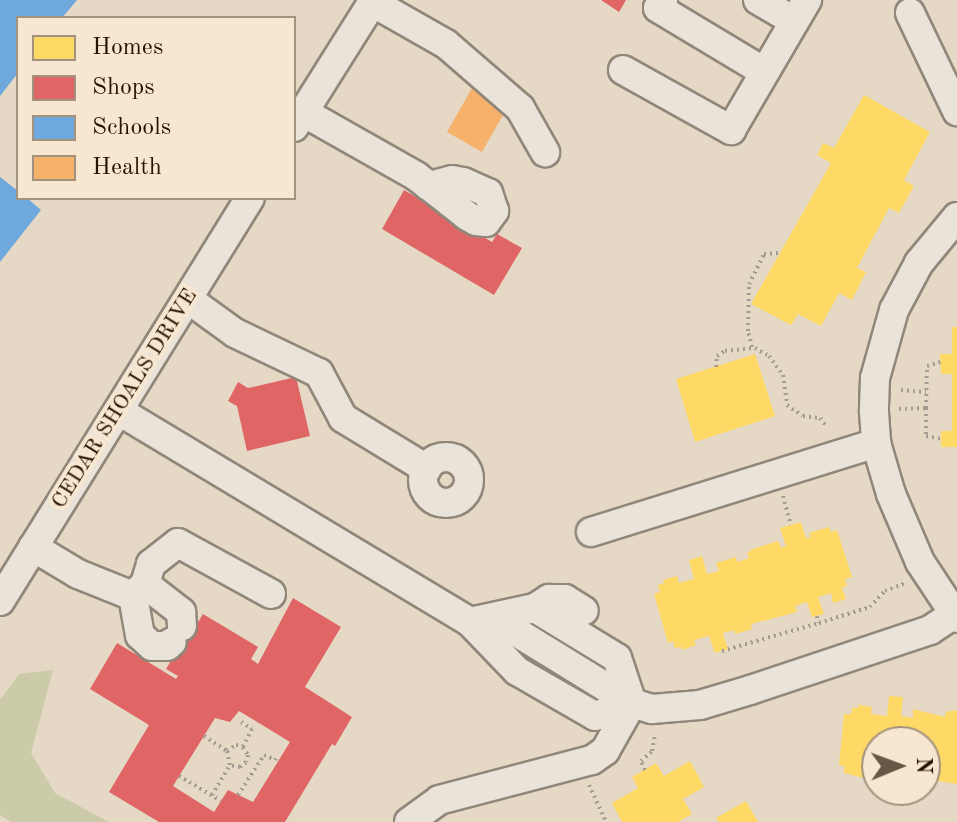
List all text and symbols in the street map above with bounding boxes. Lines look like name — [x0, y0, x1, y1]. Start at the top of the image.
legend — [16, 16, 296, 200]
text: Homes — [92, 36, 163, 60]
text: Shops — [92, 76, 155, 100]
text: Schools — [92, 116, 171, 140]
text: Health — [92, 156, 162, 180]
street label: CEDAR SHOALS DRIVE — [46, 284, 204, 514]
north arrow — [861, 726, 941, 806]
text: N — [912, 757, 934, 774]

